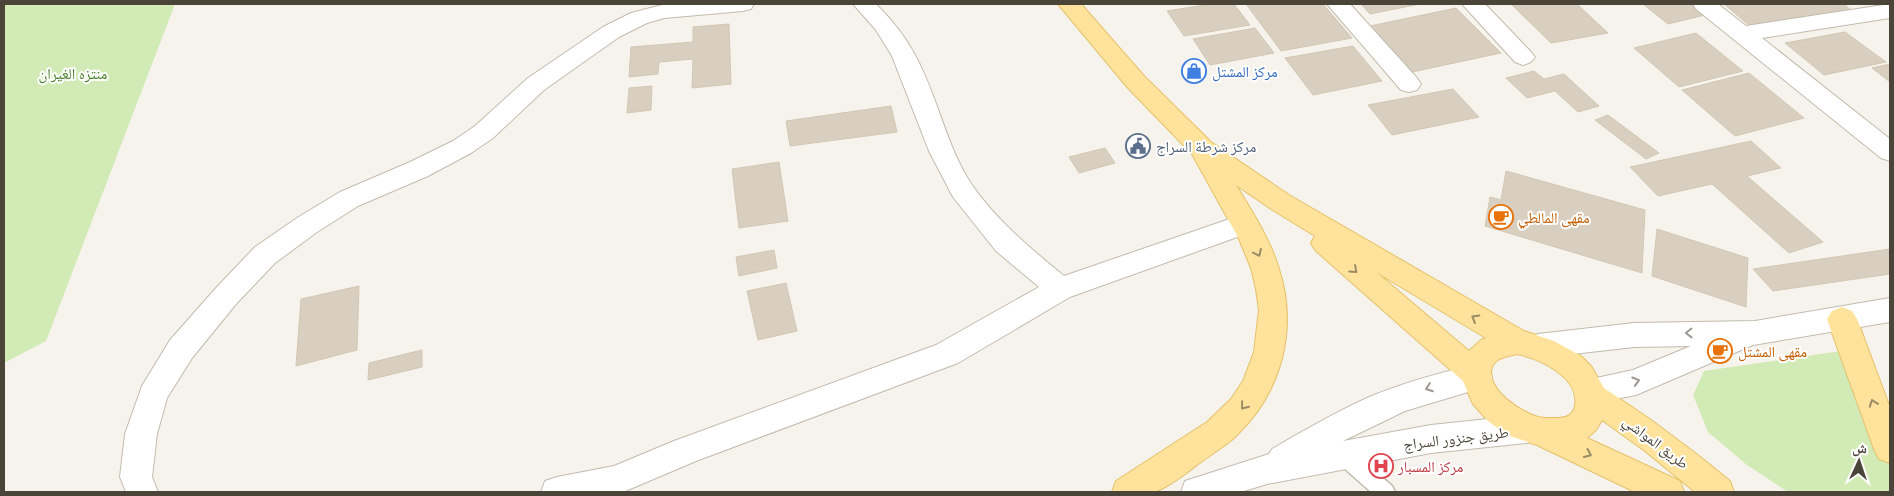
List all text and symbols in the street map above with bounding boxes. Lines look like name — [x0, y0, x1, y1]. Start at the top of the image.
shop icon: مركز المشتل — [1181, 58, 1207, 84]
place label: مركز المشتل — [1212, 60, 1278, 83]
park label: منتزه الغيران — [39, 62, 108, 85]
public building icon: مركز شرطة السراج — [1125, 133, 1151, 159]
place label: مركز شرطة السراج — [1156, 135, 1256, 158]
cafe icon: مقهى المالطي — [1488, 204, 1514, 230]
place label: مقهى المالطي — [1518, 206, 1590, 229]
one-way arrow — [1252, 248, 1262, 257]
one-way arrow — [1349, 264, 1358, 273]
one-way arrow — [1471, 314, 1480, 324]
one-way arrow — [1685, 328, 1693, 339]
cafe icon: مقهى المشتل — [1707, 338, 1733, 364]
place label: مقهى المشتل — [1738, 340, 1807, 363]
one-way arrow — [1632, 377, 1640, 387]
one-way arrow — [1426, 383, 1434, 393]
one-way arrow — [1869, 399, 1879, 408]
one-way arrow — [1241, 400, 1249, 409]
street label: طريق المواشي — [1618, 409, 1694, 475]
street label: طريق جنزور السراج — [1402, 420, 1510, 456]
north arrow — [1834, 436, 1884, 486]
text: ش — [1852, 437, 1868, 458]
one-way arrow — [1583, 448, 1592, 458]
hospital icon: مركز المسبار — [1368, 453, 1394, 479]
place label: مركز المسبار — [1397, 455, 1464, 478]

